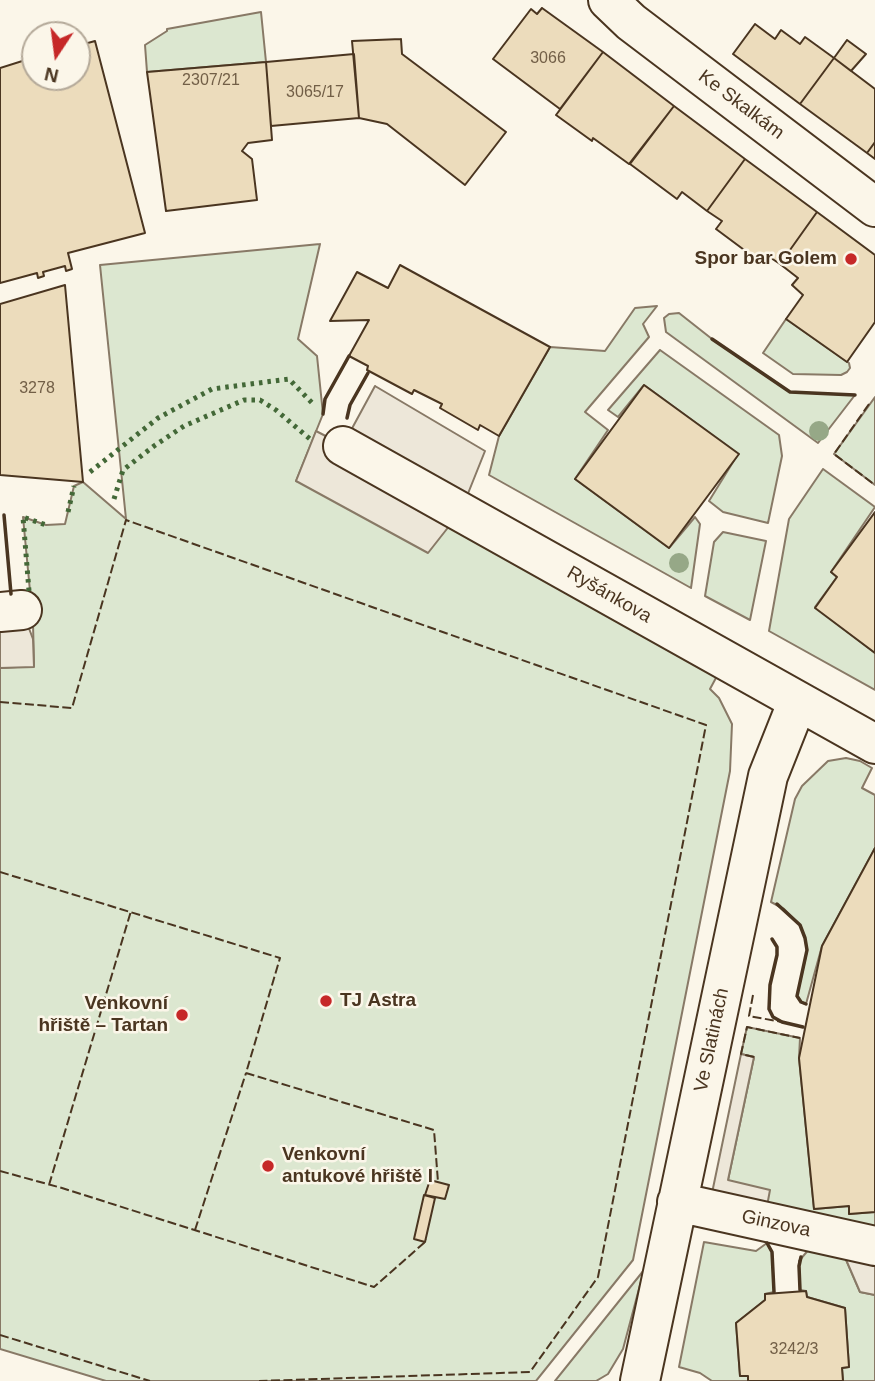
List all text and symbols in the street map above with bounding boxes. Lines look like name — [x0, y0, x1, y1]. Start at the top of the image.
north arrow — [21, 21, 91, 91]
house number: 3066 — [530, 49, 566, 69]
text: N — [43, 63, 61, 87]
street label: Ke Skalkám — [694, 65, 788, 145]
house number: 2307/21 — [182, 71, 240, 91]
house number: 3065/17 — [286, 83, 344, 103]
place label: Spor bar Golem — [694, 248, 837, 270]
marker: Spor bar Golem — [843, 251, 859, 267]
house number: 3278 — [19, 379, 55, 399]
street label: Ryšánkova — [563, 562, 655, 628]
street label: Ve Slatinách — [690, 986, 734, 1094]
place label: TJ Astra — [340, 990, 416, 1012]
place label: Venkovní hřiště – Tartan — [38, 993, 168, 1037]
marker: TJ Astra — [318, 993, 334, 1009]
marker: Venkovní hřiště – Tartan — [174, 1007, 190, 1023]
place label: Venkovní antukové hřiště I — [282, 1144, 433, 1188]
marker: Venkovní antukové hřiště I — [260, 1158, 276, 1174]
street label: Ginzova — [740, 1206, 812, 1242]
house number: 3242/3 — [770, 1340, 818, 1360]

